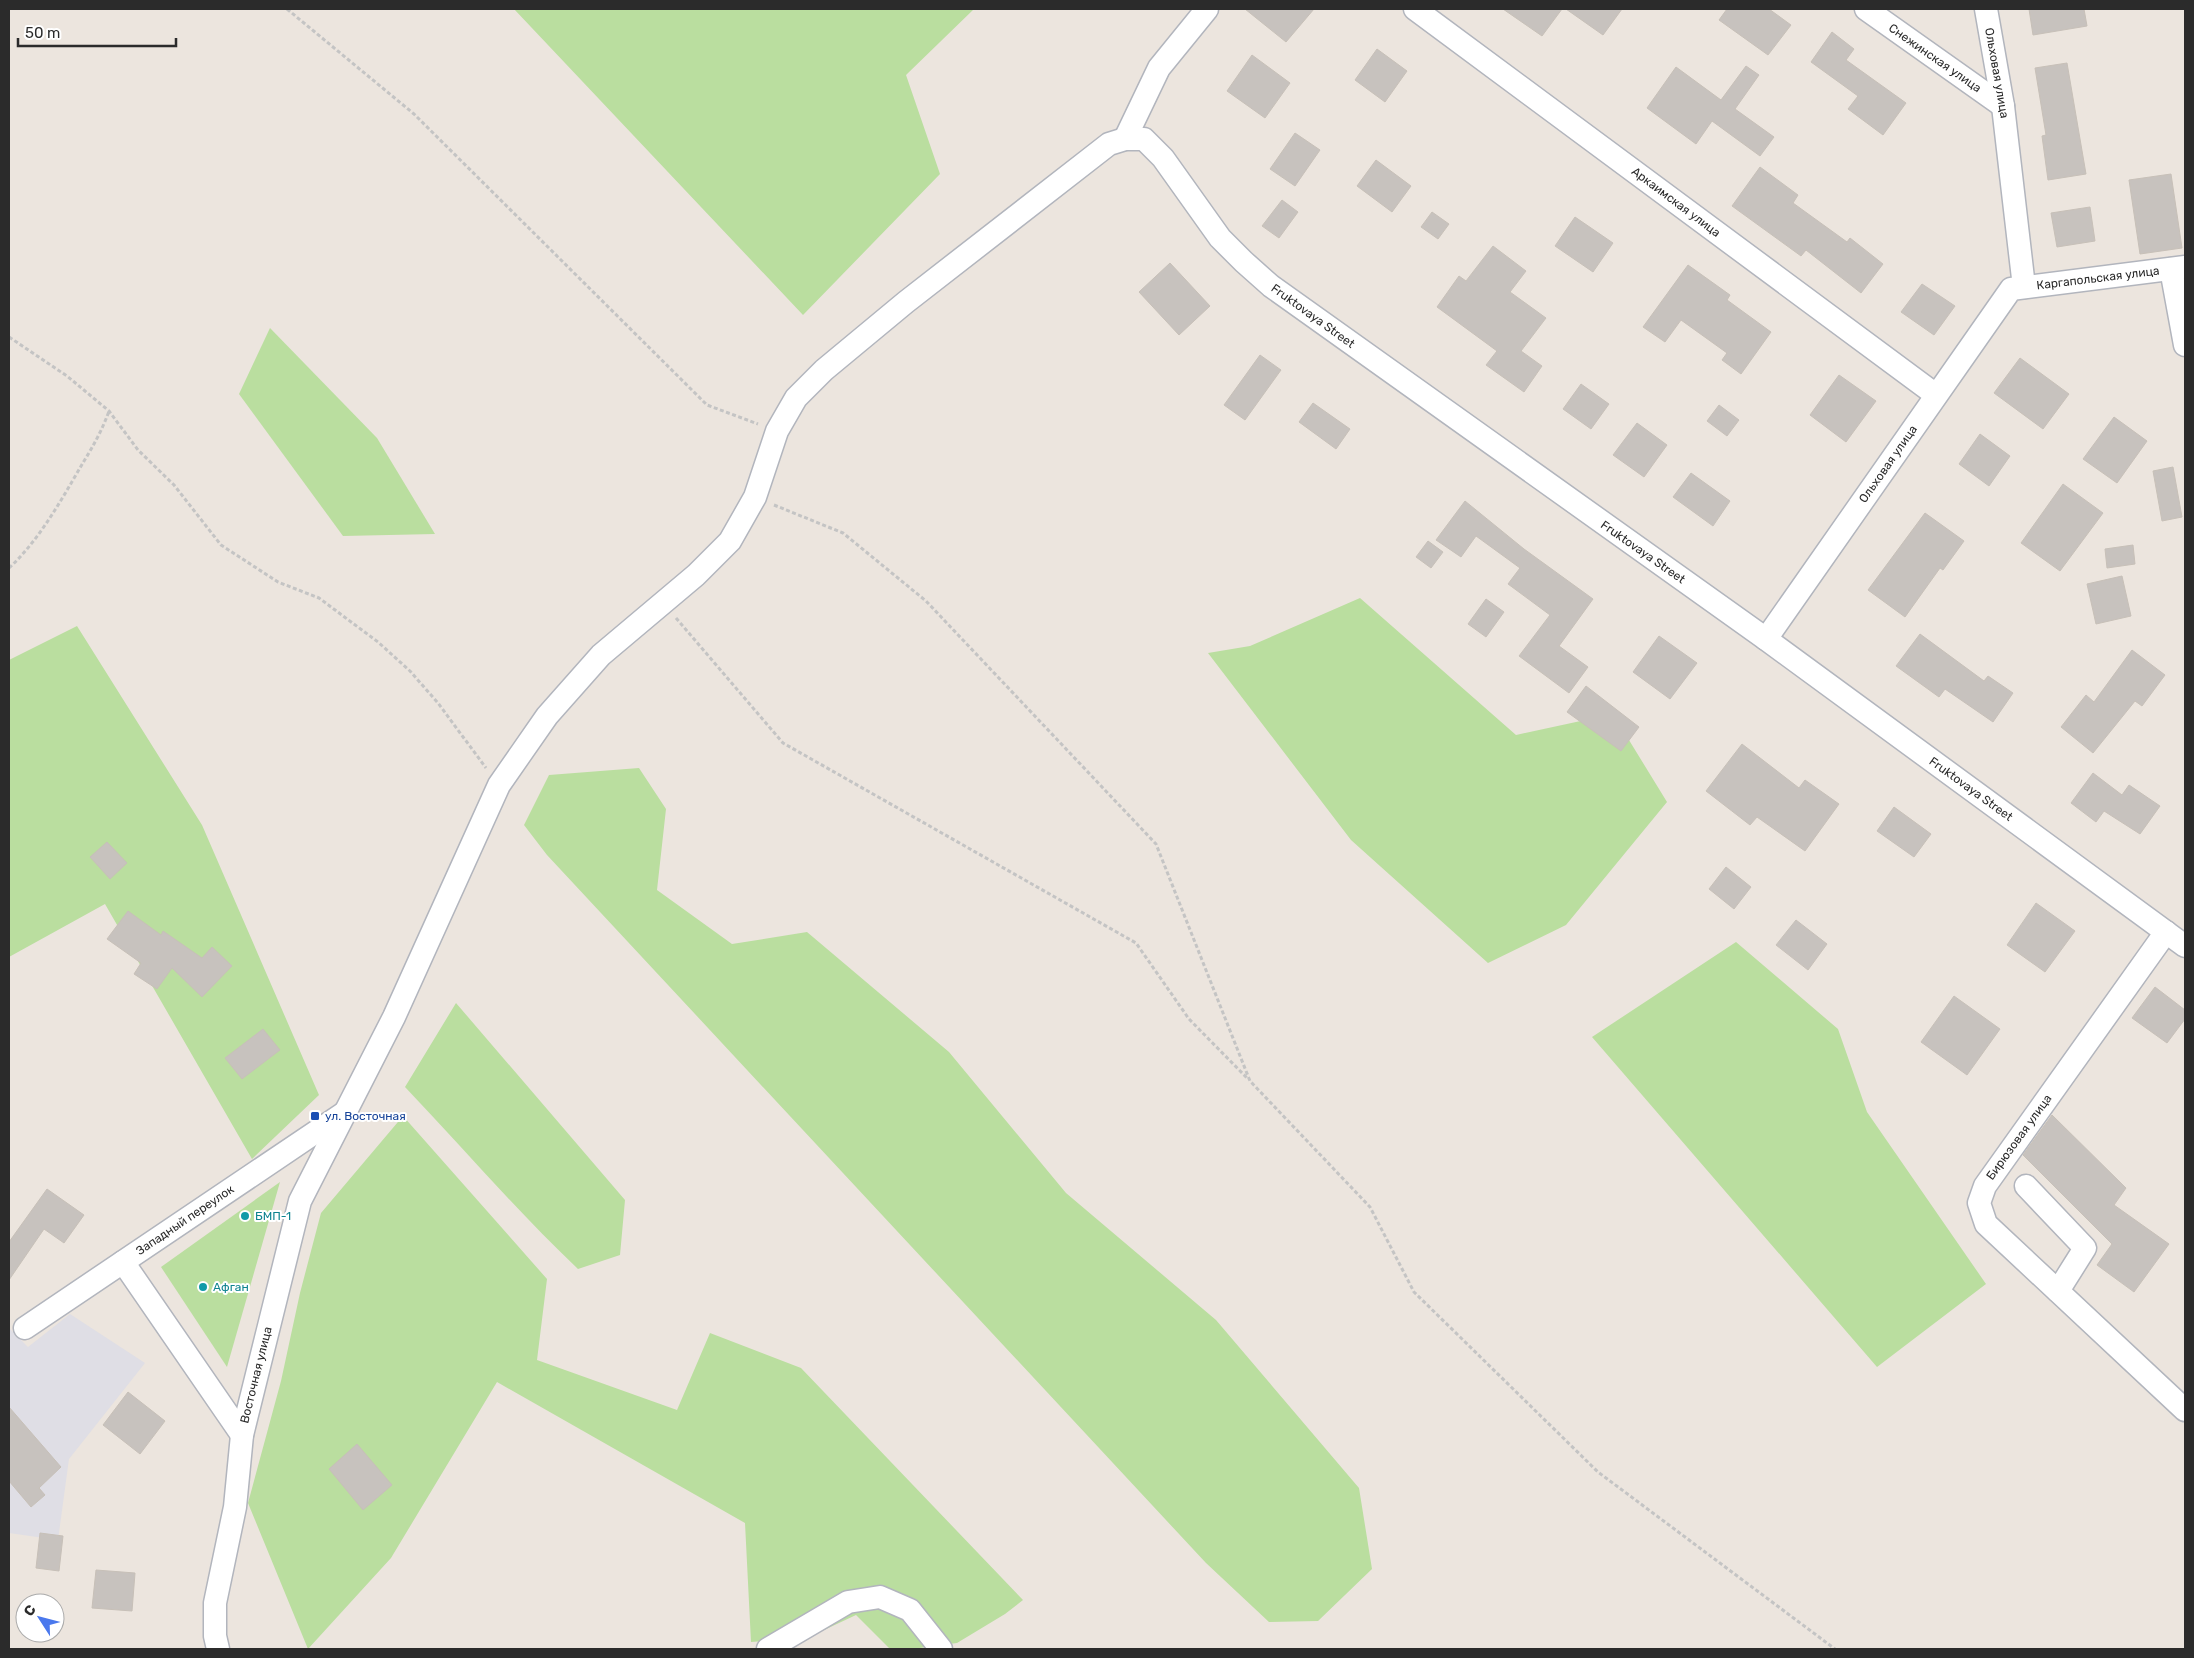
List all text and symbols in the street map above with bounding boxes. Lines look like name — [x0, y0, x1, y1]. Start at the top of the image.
scale bar — [18, 15, 175, 47]
street label: Снежинская улица — [1886, 21, 1984, 95]
text: 50 m — [25, 24, 60, 42]
street label: Ольховая улица — [1982, 27, 2012, 119]
street label: Аркаимская улица — [1629, 164, 1723, 240]
street label: Каргапольская улица — [2036, 264, 2160, 292]
street label: Fruktovaya Street — [1269, 281, 1358, 351]
street label: Ольховая улица — [1856, 422, 1920, 506]
street label: Fruktovaya Street — [1598, 518, 1688, 587]
street label: Fruktovaya Street — [1927, 754, 2016, 824]
street label: Бирюзовая улица — [1983, 1092, 2055, 1182]
place label: ул. Восточная — [325, 1109, 406, 1123]
marker: ул. Восточная — [309, 1110, 321, 1122]
street label: Западный переулок — [133, 1182, 237, 1258]
place label: БМП-1 — [255, 1209, 291, 1223]
marker: БМП-1 — [239, 1210, 251, 1222]
place label: Афган — [213, 1280, 249, 1294]
marker: Афган — [197, 1281, 209, 1293]
street label: Восточная улица — [237, 1325, 275, 1425]
north arrow — [15, 1593, 65, 1643]
text: С — [20, 1602, 40, 1620]

